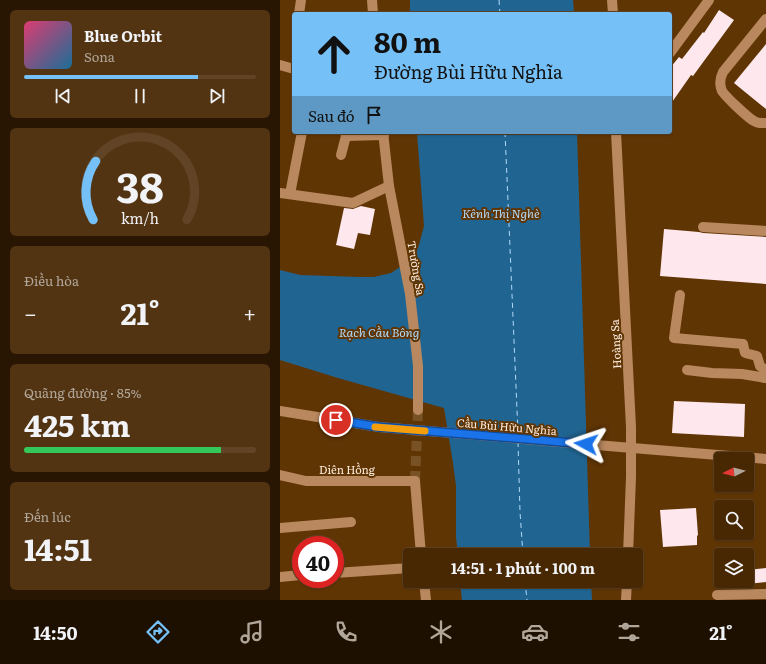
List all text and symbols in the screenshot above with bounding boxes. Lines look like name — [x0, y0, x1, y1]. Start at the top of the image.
text: 80 m — [374, 20, 441, 62]
text: Blue Orbit — [84, 24, 162, 47]
icon: ahead — [308, 28, 360, 80]
text: Sona — [84, 47, 115, 66]
text: Đường Bùi Hữu Nghĩa — [374, 58, 563, 85]
icon: previous — [52, 85, 74, 107]
icon: pause — [129, 85, 151, 107]
icon: next — [206, 85, 228, 107]
text: Sau đó — [308, 104, 355, 127]
icon: arrive — [363, 104, 385, 126]
text: 38 — [116, 154, 164, 216]
water label: Kênh Thị Nghè — [462, 204, 540, 222]
text: km/h — [121, 207, 160, 228]
street label: Trường Sa — [404, 240, 430, 297]
text: Điều hòa — [24, 271, 79, 290]
text: 21° — [120, 290, 160, 334]
text: − — [24, 296, 37, 329]
text: + — [243, 296, 256, 329]
street label: Hoàng Sa — [606, 319, 624, 369]
water label: Rạch Cầu Bông — [339, 323, 419, 341]
text: Quãng đường · 85% — [24, 383, 142, 402]
text: 425 km — [24, 402, 130, 446]
pin — [319, 403, 353, 437]
icon: arrive — [325, 409, 347, 431]
street label: Cầu Bùi Hữu Nghĩa — [457, 414, 557, 438]
position arrow — [565, 423, 607, 465]
north arrow — [714, 452, 754, 492]
map controls — [714, 452, 754, 588]
street label: Diên Hồng — [319, 461, 376, 477]
button: search — [714, 500, 754, 540]
text: Đến lúc — [24, 507, 71, 526]
text: 14:51 — [24, 526, 92, 570]
speed limit sign: 40 — [292, 536, 344, 588]
button: layers — [714, 548, 754, 588]
text: 14:51 · 1 phút · 100 m — [451, 556, 595, 579]
icon: directions — [144, 618, 172, 646]
icon: music — [238, 618, 266, 646]
icon: phone — [332, 618, 360, 646]
icon: climate — [427, 618, 455, 646]
icon: car — [521, 618, 549, 646]
icon: filters — [615, 618, 643, 646]
text: 14:50 — [33, 619, 78, 646]
text: 21° — [709, 619, 733, 646]

